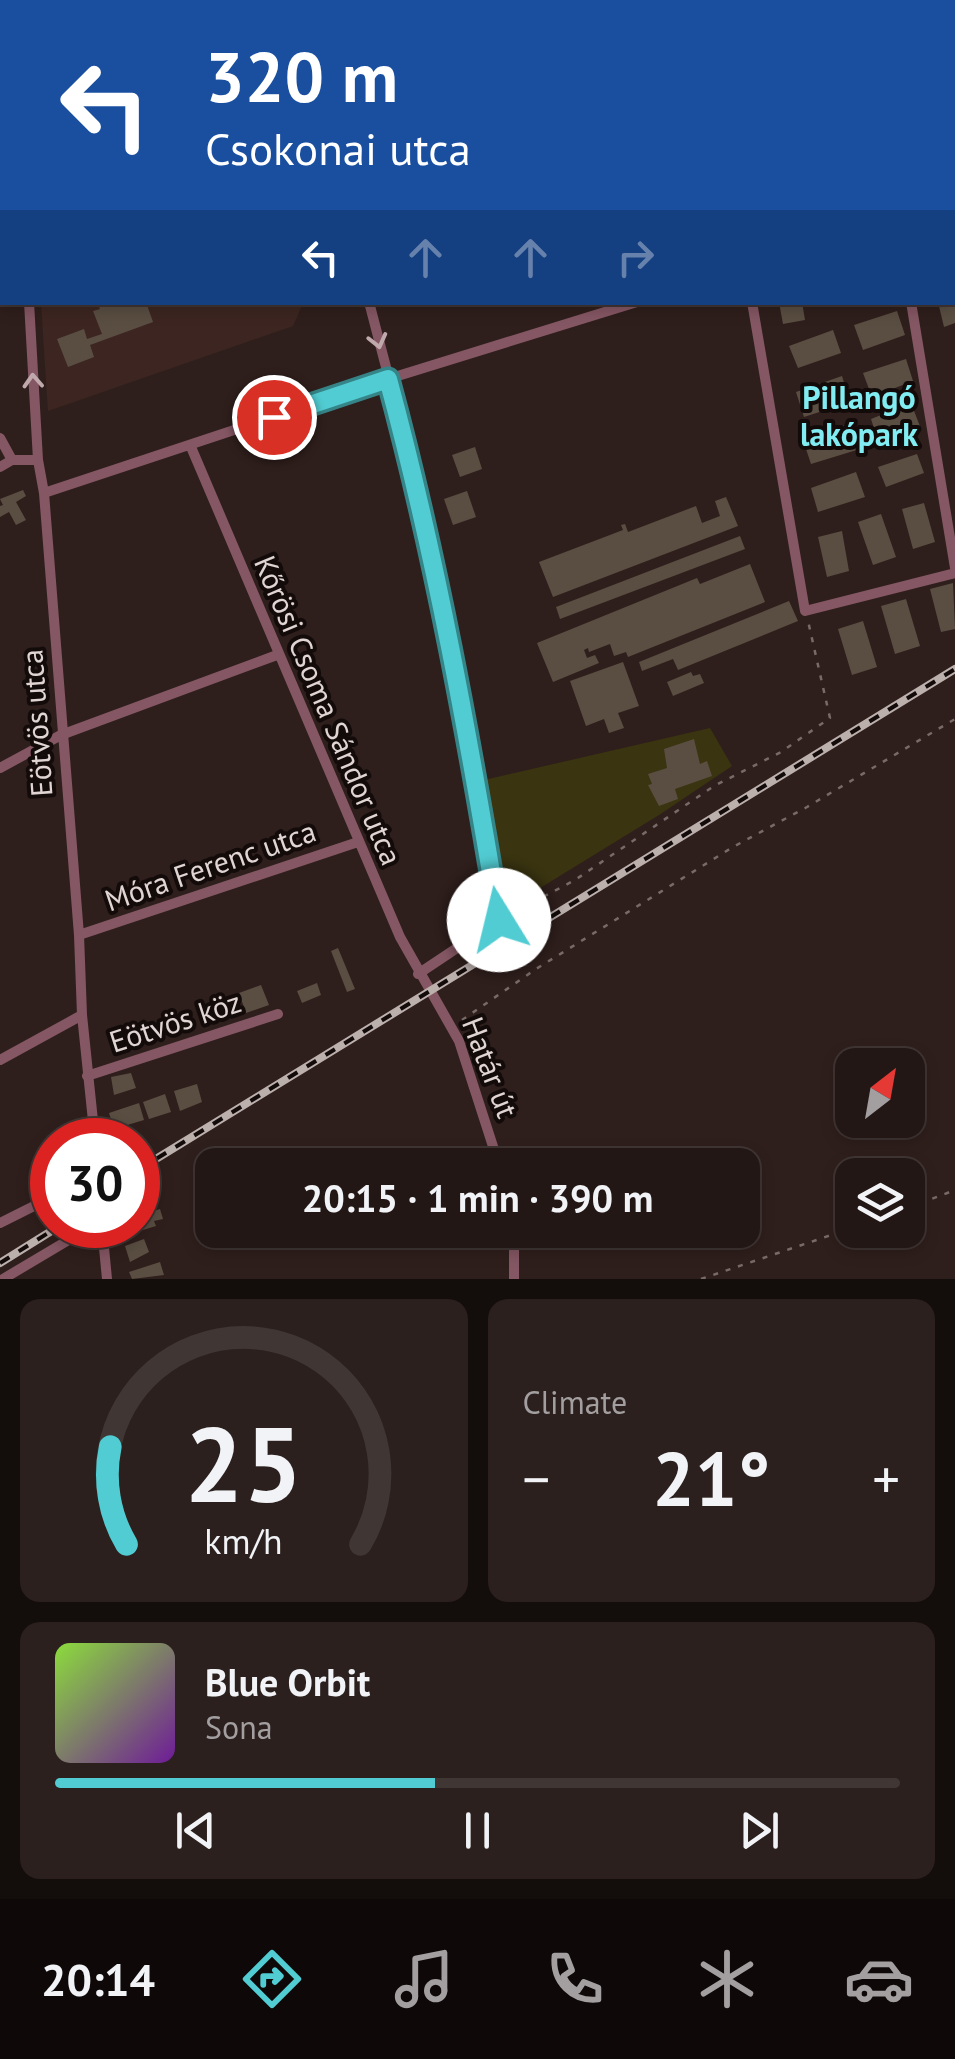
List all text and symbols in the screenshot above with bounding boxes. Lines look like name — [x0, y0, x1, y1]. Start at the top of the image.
text: 320 m — [205, 31, 398, 121]
icon: left — [40, 40, 170, 170]
text: Csokonai utca — [205, 119, 471, 177]
icon: left — [293, 230, 348, 285]
icon: ahead — [398, 230, 453, 285]
icon: ahead — [503, 230, 558, 285]
icon: right — [608, 230, 663, 285]
one-way arrow — [366, 332, 387, 349]
one-way arrow — [23, 373, 44, 389]
pin — [232, 375, 317, 460]
district label: Pillangó lakópark — [800, 376, 918, 455]
icon: arrive — [247, 390, 302, 445]
street label: Kőrösi Csoma Sándor utca — [246, 549, 412, 871]
street label: Eötvös utca — [11, 648, 61, 798]
street label: Móra Ferenc utca — [99, 811, 321, 919]
position arrow — [447, 868, 551, 972]
street label: Eötvös köz — [104, 981, 246, 1061]
street label: Határ út — [454, 1011, 528, 1123]
north arrow — [835, 1048, 925, 1138]
map controls — [835, 1048, 925, 1248]
speed limit sign: 30 — [30, 1118, 160, 1248]
button: layers — [835, 1158, 925, 1248]
text: 20:15 · 1 min · 390 m — [302, 1173, 653, 1222]
text: Climate — [523, 1381, 627, 1423]
text: 25 — [185, 1396, 303, 1531]
text: 21° — [652, 1430, 770, 1527]
text: − — [523, 1443, 550, 1514]
text: + — [872, 1443, 900, 1514]
text: km/h — [205, 1518, 283, 1564]
text: Blue Orbit — [205, 1657, 370, 1706]
text: Sona — [205, 1706, 273, 1748]
icon: previous — [168, 1803, 223, 1858]
icon: pause — [450, 1803, 505, 1858]
icon: next — [732, 1803, 787, 1858]
icon: directions — [237, 1944, 307, 2014]
icon: music — [389, 1944, 459, 2014]
icon: phone — [540, 1944, 610, 2014]
icon: climate — [692, 1944, 762, 2014]
icon: car — [844, 1944, 914, 2014]
text: 20:14 — [41, 1950, 155, 2008]

